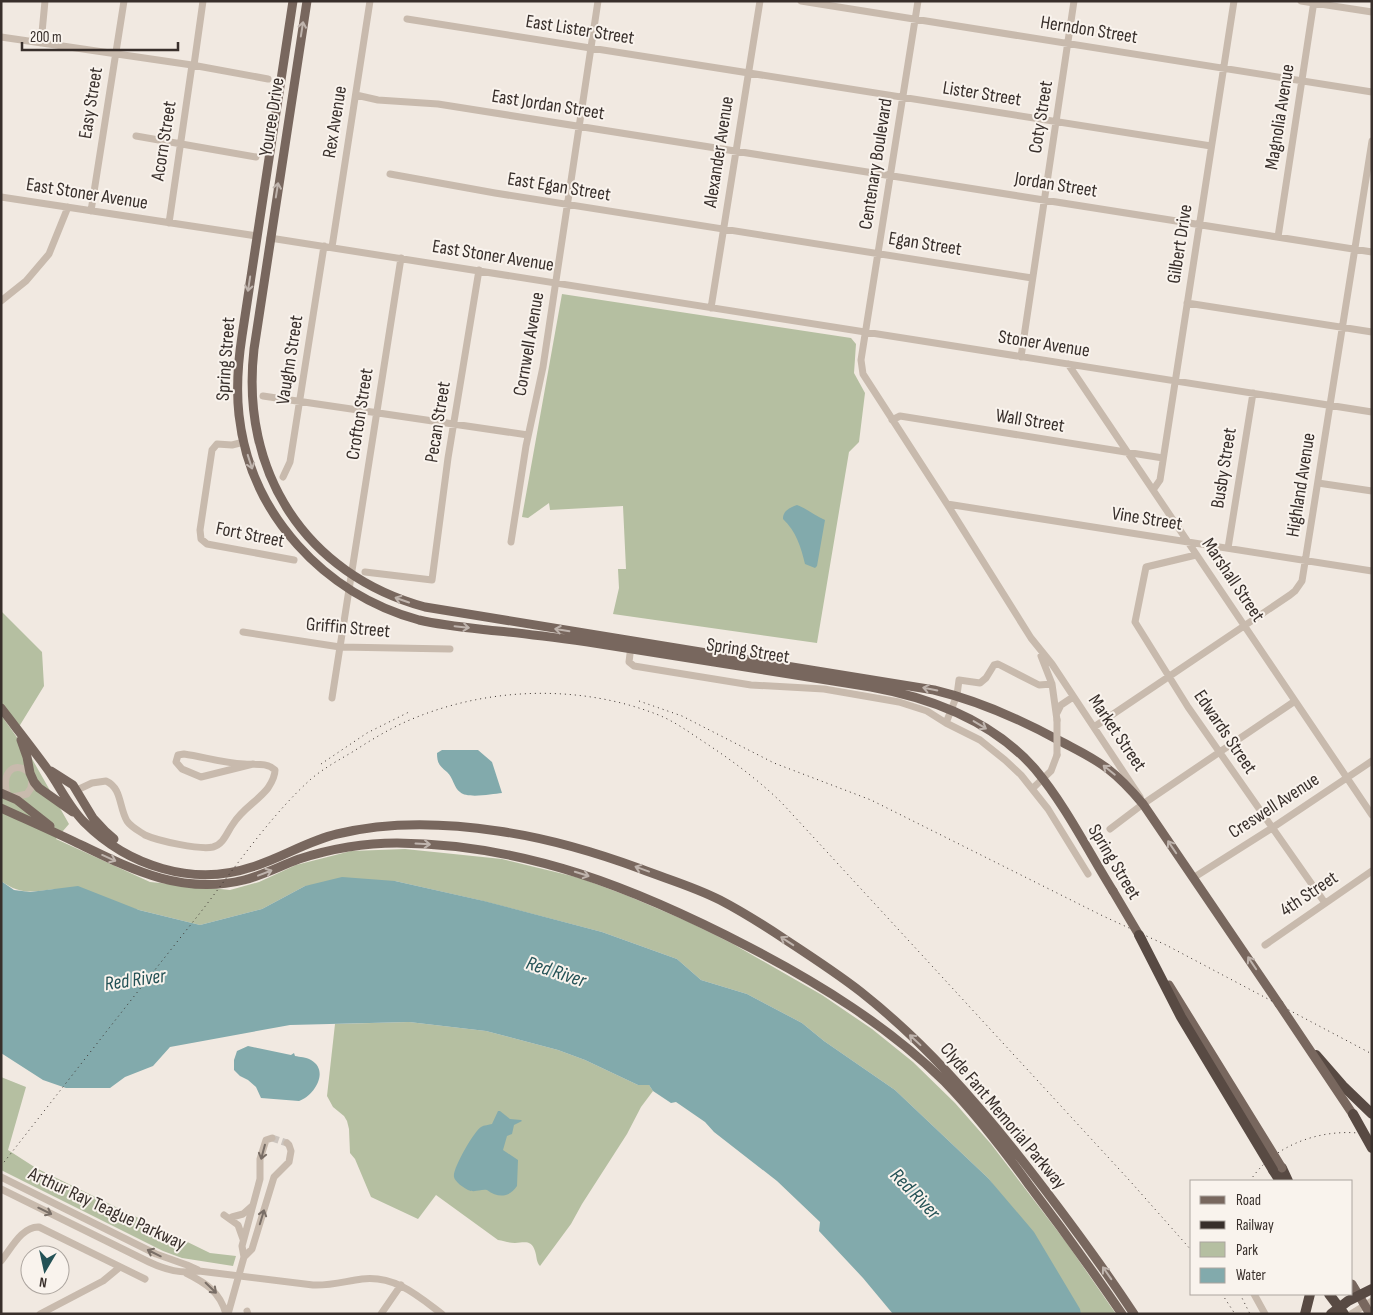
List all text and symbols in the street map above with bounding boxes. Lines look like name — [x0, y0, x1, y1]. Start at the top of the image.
street label: East Lister Street — [524, 10, 636, 50]
street label: Herndon Street — [1039, 11, 1139, 49]
scale bar — [22, 20, 179, 52]
one-way arrow — [298, 22, 308, 38]
text: 200 m — [30, 28, 62, 47]
street label: Magnolia Avenue — [1260, 63, 1300, 171]
street label: Easy Street — [74, 65, 108, 140]
street label: Youree Drive — [254, 76, 290, 158]
street label: Lister Street — [941, 76, 1023, 112]
street label: Coty Street — [1024, 79, 1058, 155]
street label: Rex Avenue — [318, 84, 352, 160]
street label: East Jordan Street — [490, 85, 606, 125]
street label: Alexander Avenue — [699, 95, 739, 210]
street label: Centenary Boulevard — [854, 97, 898, 231]
street label: Acorn Street — [146, 99, 182, 184]
street label: East Egan Street — [506, 167, 612, 207]
street label: Jordan Street — [1012, 167, 1099, 203]
street label: East Stoner Avenue — [25, 173, 149, 215]
one-way arrow — [273, 182, 283, 198]
street label: Gilbert Drive — [1162, 203, 1198, 285]
street label: Egan Street — [887, 227, 963, 261]
street label: East Stoner Avenue — [431, 235, 555, 277]
one-way arrow — [244, 276, 254, 292]
street label: Cornwell Avenue — [509, 290, 549, 398]
street label: Vaughn Street — [272, 313, 308, 406]
street label: Spring Street — [212, 316, 240, 402]
street label: Stoner Avenue — [997, 325, 1091, 363]
street label: Crofton Street — [341, 366, 379, 461]
street label: Pecan Street — [420, 380, 456, 464]
street label: Wall Street — [994, 404, 1066, 438]
street label: Busby Street — [1206, 426, 1242, 510]
street label: Highland Avenue — [1281, 431, 1321, 539]
one-way arrow — [245, 454, 255, 470]
street label: Vine Street — [1110, 502, 1184, 536]
street label: Fort Street — [214, 517, 286, 553]
street label: Marshall Street — [1197, 534, 1270, 626]
one-way arrow — [395, 595, 411, 604]
street label: Griffin Street — [305, 613, 391, 643]
one-way arrow — [454, 622, 470, 632]
one-way arrow — [554, 625, 570, 635]
street label: Spring Street — [705, 633, 791, 669]
one-way arrow — [922, 684, 938, 694]
street label: Edwards Street — [1189, 686, 1262, 779]
street label: Market Street — [1083, 690, 1151, 776]
one-way arrow — [973, 721, 987, 731]
one-way arrow — [1102, 764, 1115, 775]
street label: Creswell Avenue — [1224, 768, 1324, 844]
street label: Spring Street — [1083, 820, 1146, 904]
one-way arrow — [415, 840, 431, 849]
one-way arrow — [1167, 840, 1177, 854]
one-way arrow — [101, 854, 116, 864]
one-way arrow — [634, 864, 650, 873]
street label: 4th Street — [1276, 866, 1343, 922]
one-way arrow — [257, 868, 272, 877]
one-way arrow — [574, 870, 590, 879]
one-way arrow — [780, 935, 794, 946]
water label: Red River — [523, 951, 590, 993]
one-way arrow — [1247, 957, 1257, 971]
water label: Red River — [103, 964, 168, 996]
one-way arrow — [909, 1034, 922, 1046]
street label: Clyde Fant Memorial Parkway — [935, 1038, 1071, 1195]
one-way arrow — [257, 1144, 267, 1160]
street label: Arthur Ray Teague Parkway — [24, 1162, 190, 1256]
water label: Red River — [885, 1164, 946, 1225]
legend — [1190, 1180, 1353, 1295]
text: Road — [1236, 1191, 1261, 1210]
one-way arrow — [37, 1207, 52, 1216]
one-way arrow — [257, 1209, 267, 1225]
text: Railway — [1236, 1216, 1274, 1235]
text: Park — [1236, 1241, 1258, 1260]
north arrow — [20, 1245, 70, 1295]
one-way arrow — [146, 1248, 161, 1258]
text: Water — [1236, 1266, 1267, 1285]
one-way arrow — [1102, 1267, 1112, 1281]
text: N — [38, 1273, 48, 1291]
one-way arrow — [205, 1282, 218, 1294]

